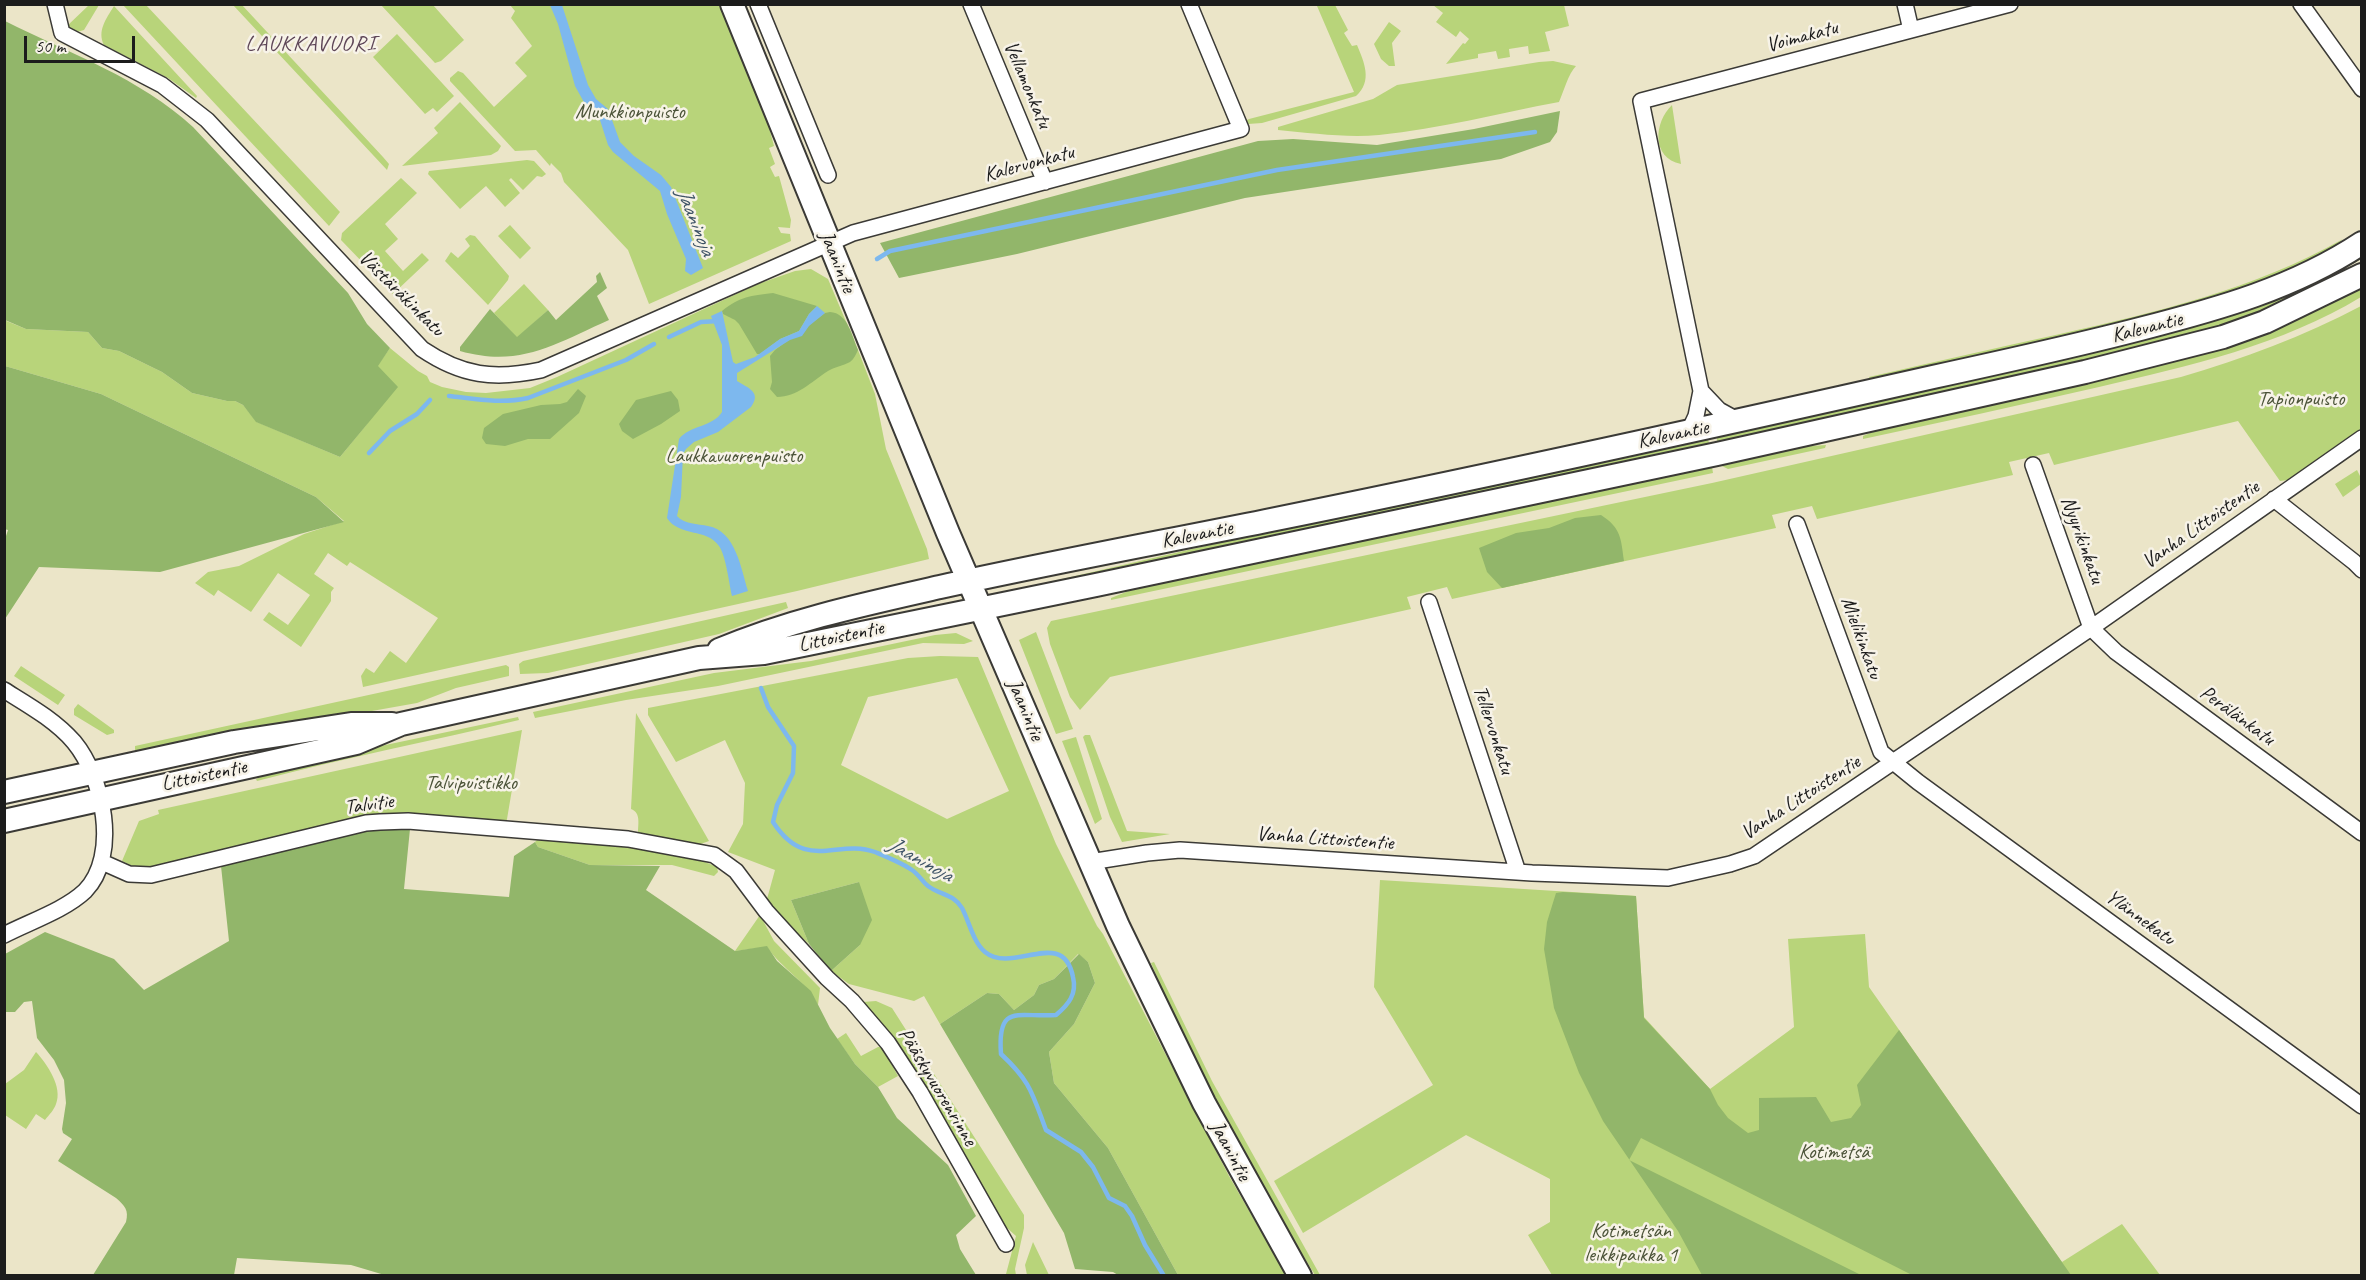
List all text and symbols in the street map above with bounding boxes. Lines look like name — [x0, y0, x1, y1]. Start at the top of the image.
street label: Voimakatu — [1764, 15, 1840, 59]
scale bar — [27, 24, 138, 62]
district label: LAUKKAVUORI — [246, 31, 376, 57]
text: 50 m — [35, 35, 66, 57]
street label: Vellamonkatu — [997, 38, 1057, 132]
park label: Munkkionpuisto — [575, 99, 685, 125]
street label: Kalervonkatu — [981, 140, 1077, 188]
water label: Jaaninoja — [670, 185, 720, 259]
street label: Jaanintie — [813, 227, 861, 297]
street label: Västäräkinkatu — [353, 246, 449, 342]
street label: Kalevantie — [2109, 307, 2185, 349]
park label: Tapionpuisto — [2258, 386, 2344, 412]
street label: Kalevantie — [1635, 415, 1711, 455]
park label: Laukkavuorenpuisto — [666, 443, 802, 469]
street label: Vanha Littoistentie — [2138, 475, 2264, 575]
street label: Nyyrikinkatu — [2055, 493, 2109, 587]
street label: Kalevantie — [1159, 516, 1235, 554]
street label: Mielikinkatu — [1835, 594, 1887, 682]
street label: Littoistentie — [796, 616, 886, 658]
street label: Jaanintie — [1001, 675, 1049, 745]
street label: Perälänkatu — [2195, 680, 2279, 752]
street label: Tellervonkatu — [1467, 683, 1519, 777]
street label: Vanha Littoistentie — [1737, 750, 1865, 846]
street label: Littoistentie — [159, 755, 249, 797]
park label: Talvipuistikko — [425, 770, 517, 796]
street label: Talvitie — [343, 789, 395, 821]
street label: Vanha Littoistentie — [1256, 822, 1394, 856]
water label: Jaaninoja — [883, 832, 957, 888]
street label: Ylännekatu — [2100, 884, 2180, 952]
street label: Pääskyvuorenrinne — [892, 1023, 982, 1151]
street label: Jaanintie — [1204, 1117, 1256, 1185]
park label: Kotimetsä — [1799, 1139, 1869, 1165]
park label: Kotimetsän leikkipaikka 1 — [1584, 1218, 1678, 1268]

